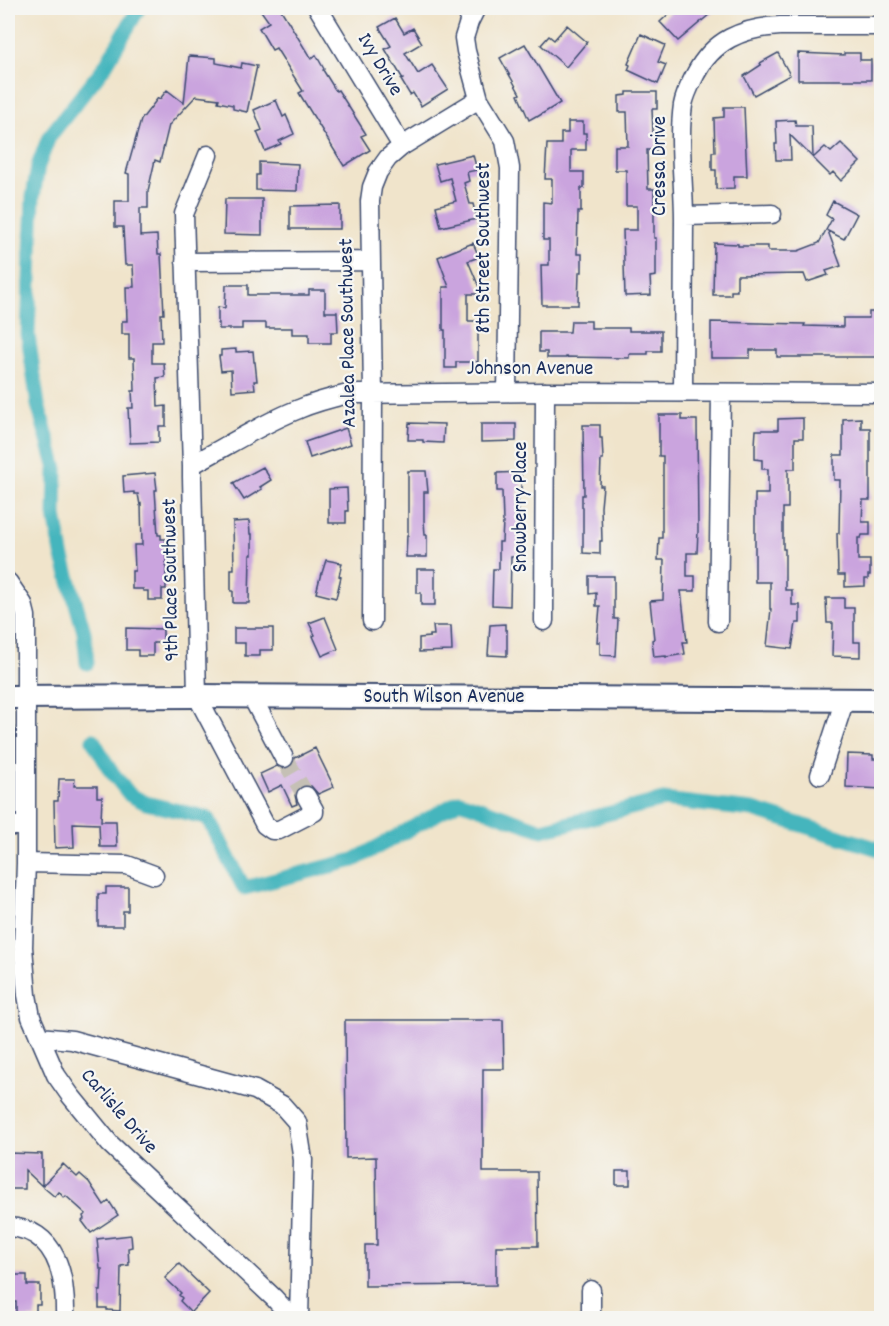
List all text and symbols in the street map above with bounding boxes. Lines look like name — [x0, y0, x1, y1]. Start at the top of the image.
street label: Ivy Drive — [348, 28, 410, 102]
street label: Cressa Drive — [646, 116, 676, 216]
street label: 8th Street Southwest — [470, 162, 500, 333]
street label: Azalea Place Southwest — [332, 238, 366, 428]
street label: Johnson Avenue — [467, 355, 593, 385]
street label: Snowberry Place — [507, 441, 537, 573]
street label: 9th Place Southwest — [156, 498, 188, 662]
street label: South Wilson Avenue — [364, 683, 524, 713]
street label: Carlisle Drive — [72, 1062, 164, 1162]

